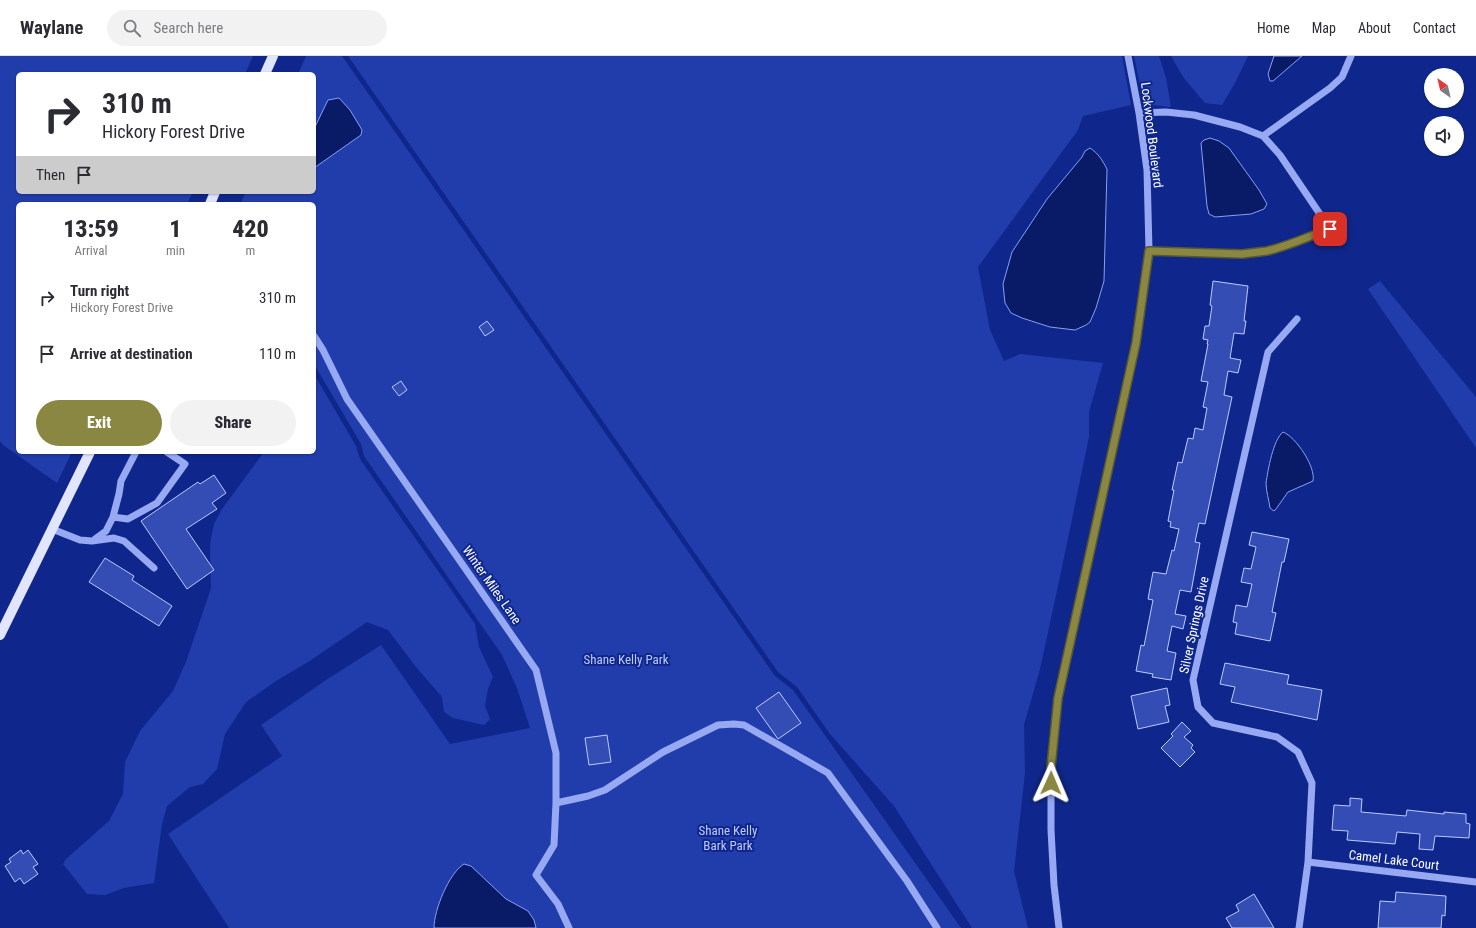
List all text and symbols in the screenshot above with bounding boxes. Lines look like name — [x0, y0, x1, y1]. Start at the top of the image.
search box — [107, 10, 387, 46]
text: Waylane — [20, 16, 83, 39]
icon: search — [121, 17, 143, 39]
text: Search here — [153, 19, 223, 37]
text: Home — [1257, 20, 1290, 36]
text: Map — [1312, 20, 1336, 36]
text: About — [1358, 20, 1391, 36]
text: Contact — [1413, 20, 1456, 36]
north arrow — [1424, 68, 1464, 108]
map controls — [1424, 68, 1464, 156]
street label: Lockwood Boulevard — [1138, 81, 1166, 189]
text: 310 m — [102, 87, 172, 120]
icon: right — [36, 88, 88, 140]
button: sound — [1424, 116, 1464, 156]
text: Hickory Forest Drive — [102, 121, 245, 142]
icon: arrive — [73, 164, 95, 186]
text: Then — [36, 166, 65, 184]
pin — [1313, 212, 1347, 246]
text: 13:59 — [63, 215, 119, 243]
text: 1 — [169, 215, 182, 243]
text: 420 — [232, 215, 269, 243]
icon: arrive — [1319, 218, 1341, 240]
text: Arrival — [74, 243, 108, 258]
text: min — [166, 243, 185, 258]
text: m — [246, 243, 255, 258]
text: Turn right — [70, 282, 129, 300]
icon: right — [36, 287, 58, 309]
text: 310 m — [259, 289, 296, 307]
text: Hickory Forest Drive — [70, 300, 173, 315]
icon: arrive — [36, 343, 58, 365]
text: Arrive at destination — [70, 345, 193, 363]
text: 110 m — [259, 345, 296, 363]
button: Exit — [36, 400, 162, 446]
button: Share — [170, 400, 296, 446]
street label: Winter Miles Lane — [460, 543, 524, 627]
street label: Silver Springs Drive — [1176, 575, 1212, 675]
park label: Shane Kelly Park — [583, 652, 669, 667]
position arrow — [1030, 762, 1072, 804]
park label: Shane Kelly Bark Park — [698, 823, 758, 853]
street label: Camel Lake Court — [1348, 847, 1440, 873]

